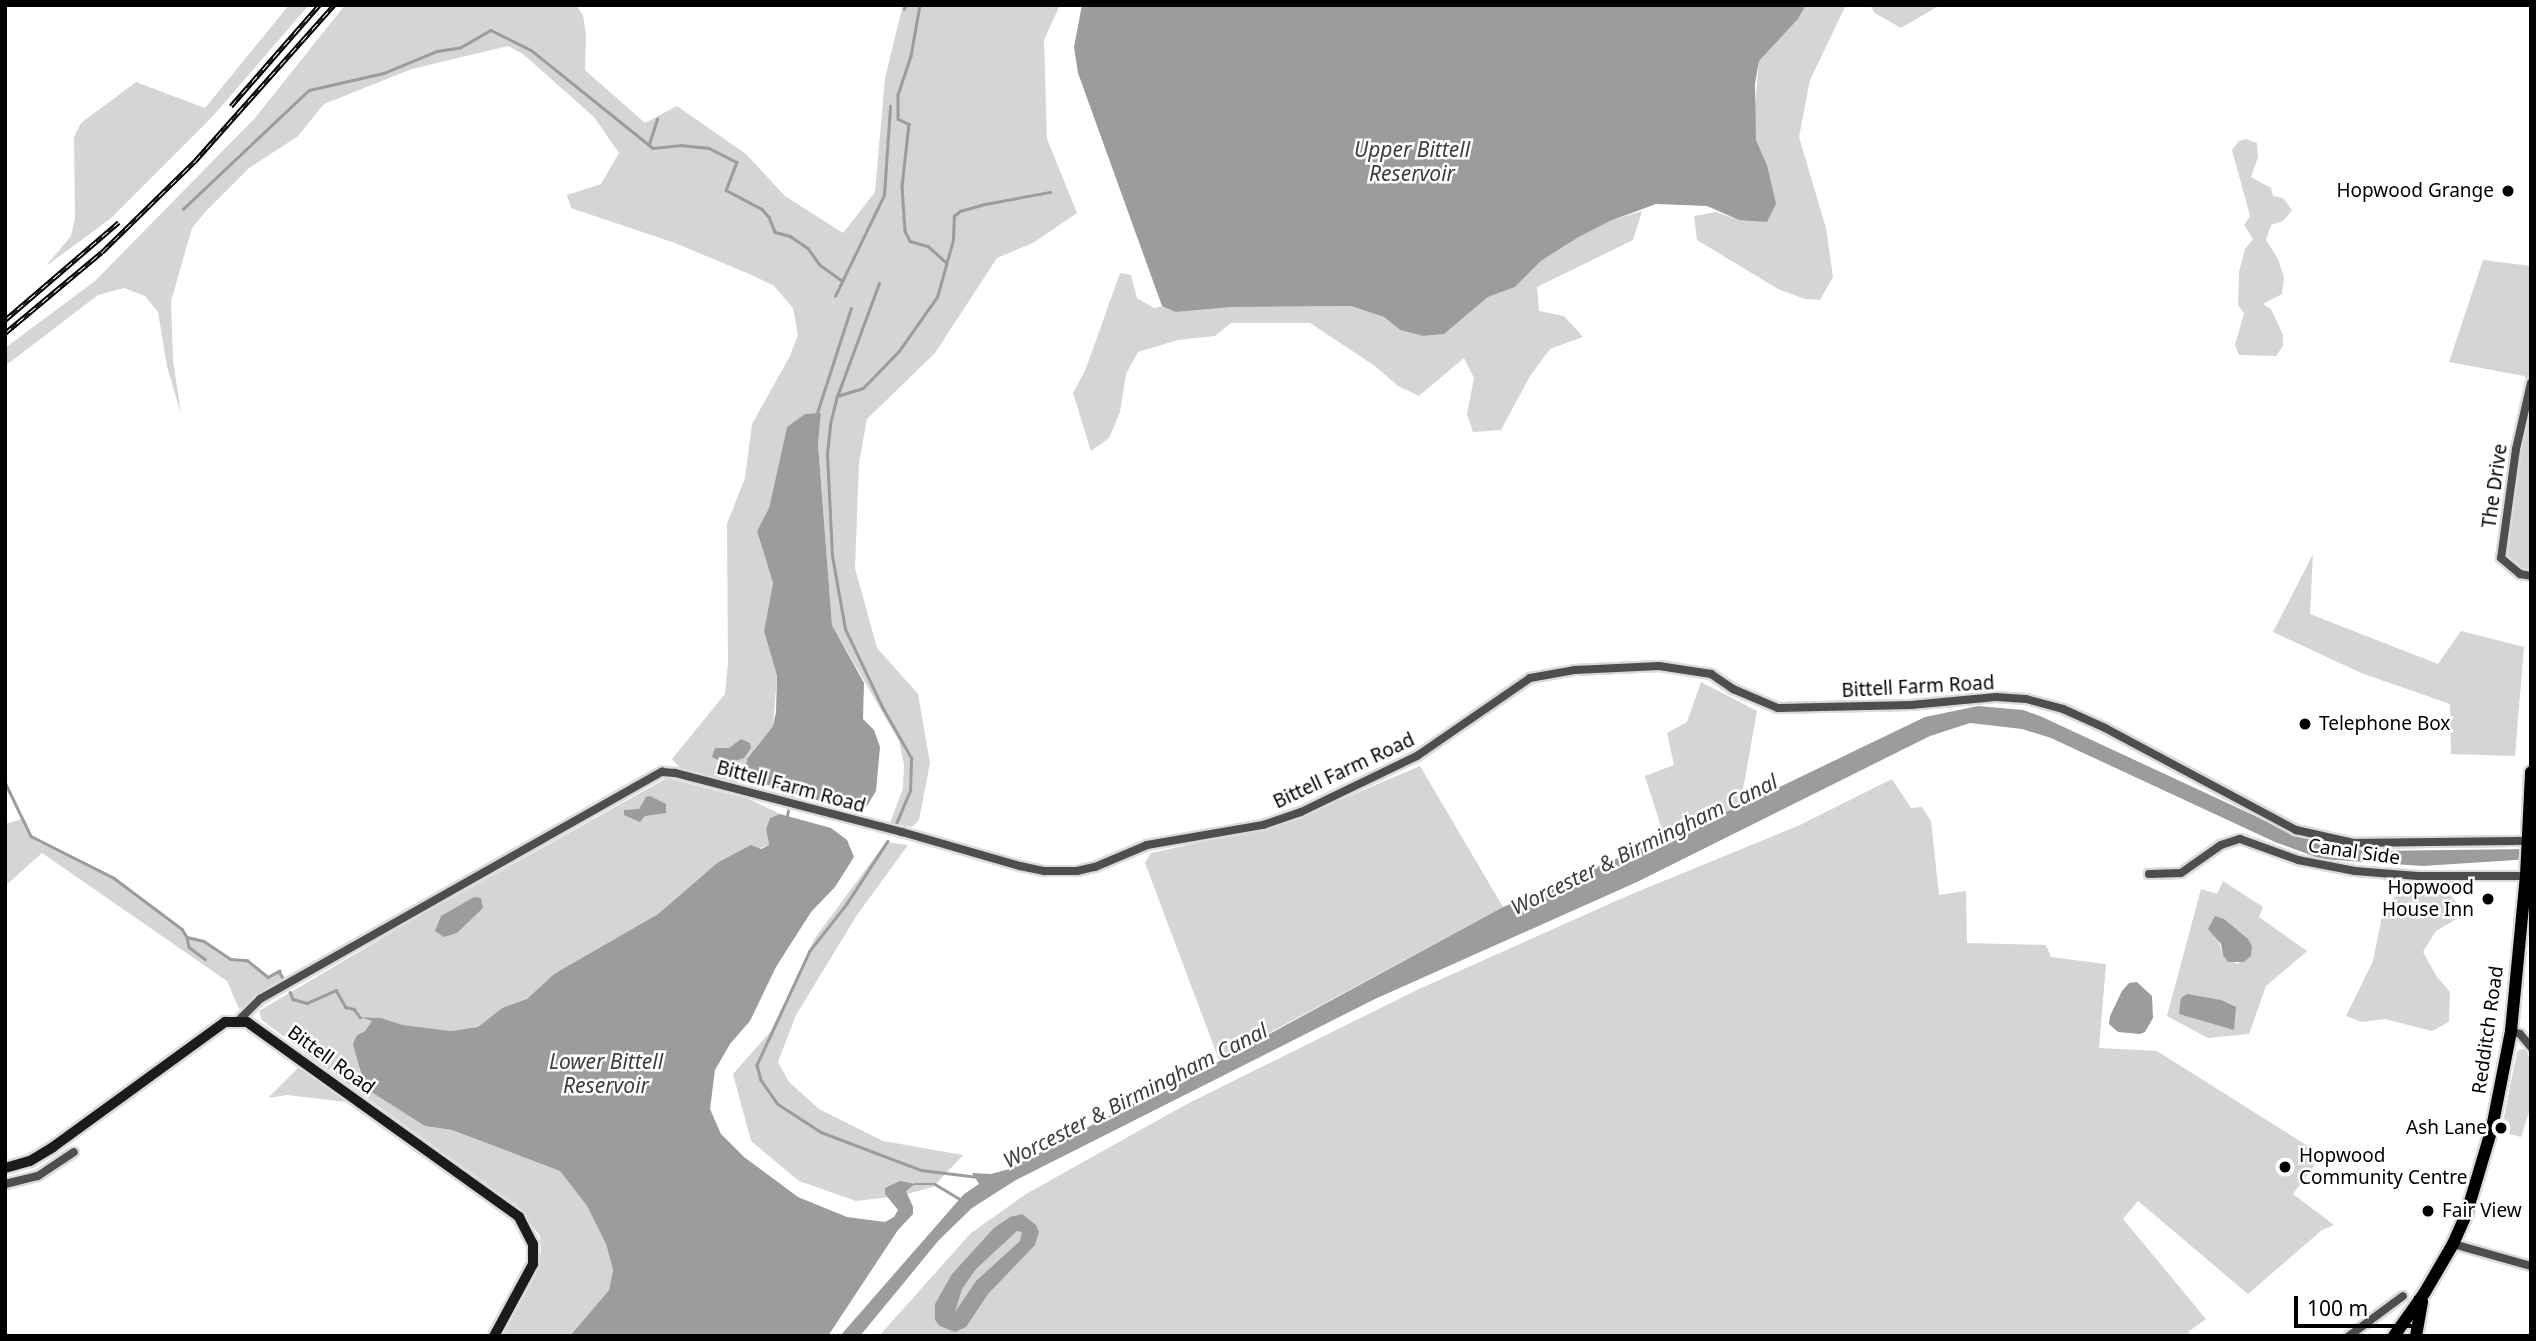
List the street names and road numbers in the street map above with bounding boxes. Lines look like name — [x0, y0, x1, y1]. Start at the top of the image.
street label: The Drive — [2478, 442, 2512, 530]
street label: Bittell Farm Road — [1841, 672, 1995, 702]
street label: Bittell Farm Road — [1270, 728, 1418, 814]
street label: Bittell Farm Road — [714, 756, 868, 818]
street label: Canal Side — [2307, 834, 2401, 870]
street label: Redditch Road — [2468, 964, 2508, 1096]
street label: Bittell Road — [283, 1021, 379, 1099]

